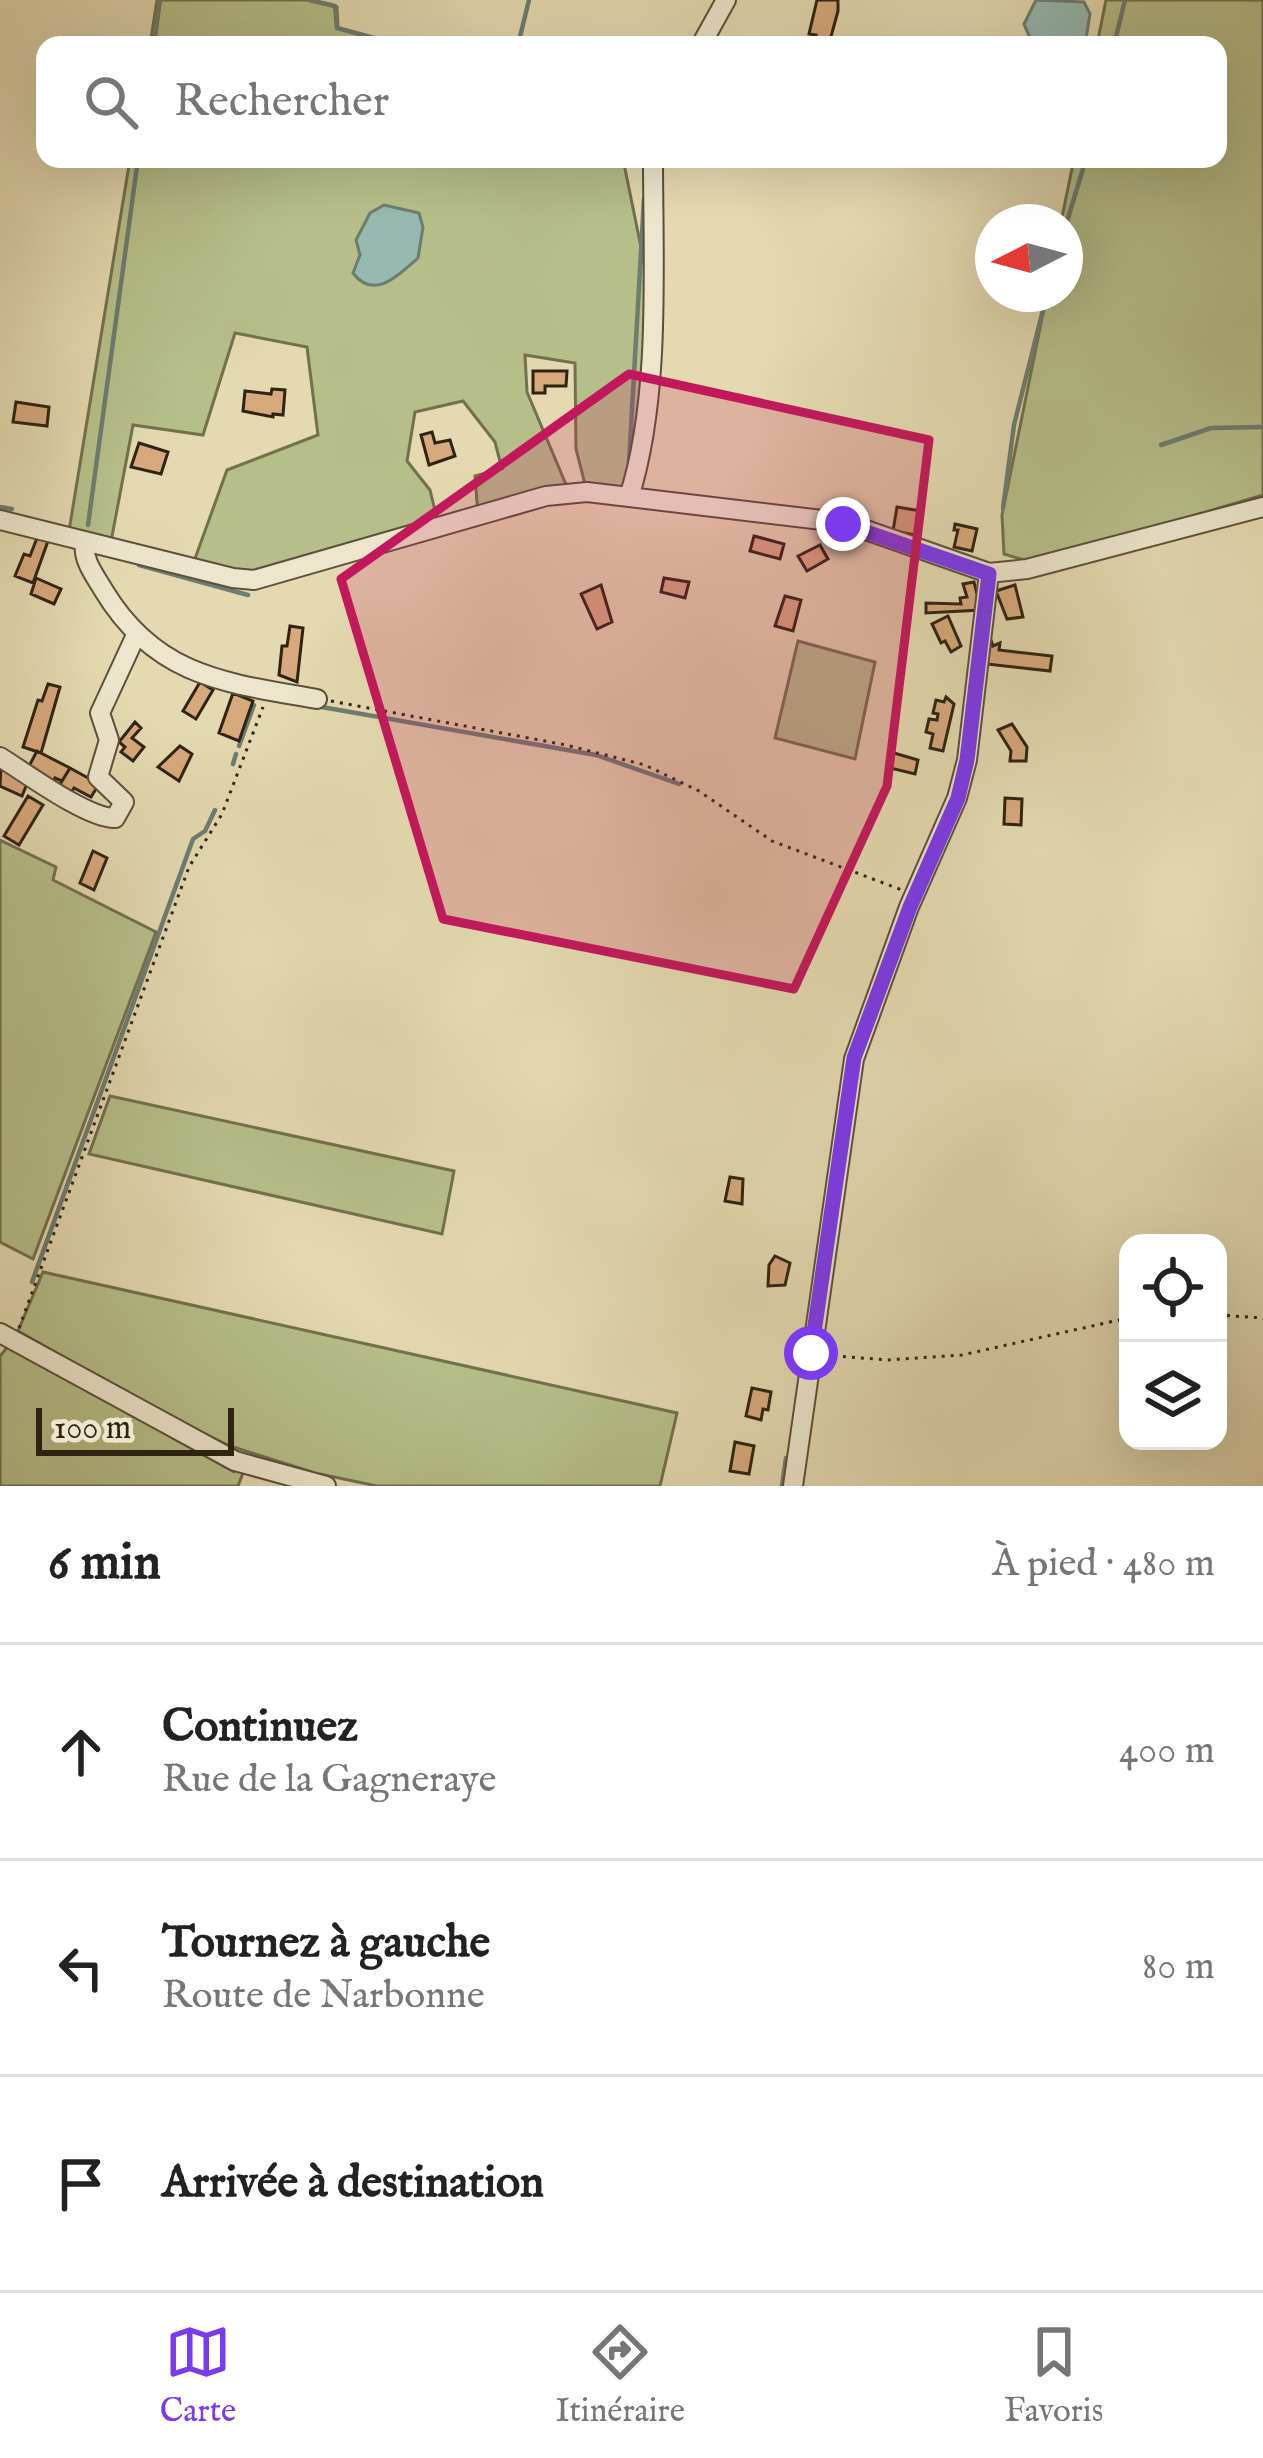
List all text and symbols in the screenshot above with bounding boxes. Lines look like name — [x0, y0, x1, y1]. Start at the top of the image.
search box — [36, 36, 1227, 168]
icon: search — [78, 69, 144, 135]
text: Rechercher — [174, 74, 389, 131]
north arrow — [975, 204, 1083, 312]
route end — [816, 497, 870, 551]
map controls — [1119, 1234, 1227, 1450]
button: locate — [1119, 1234, 1227, 1342]
route start — [784, 1326, 838, 1380]
button: layers — [1119, 1342, 1227, 1450]
scale bar — [36, 1402, 234, 1455]
text: 100 m — [54, 1408, 131, 1450]
text: 6 min — [48, 1532, 161, 1597]
text: À pied · 480 m — [992, 1540, 1215, 1589]
text: Continuez — [162, 1699, 358, 1756]
icon: ahead — [48, 1719, 114, 1785]
text: 400 m — [1119, 1727, 1215, 1776]
text: Rue de la Gagneraye — [162, 1756, 496, 1805]
text: Tournez à gauche — [162, 1915, 490, 1972]
icon: left — [48, 1935, 114, 2001]
text: 80 m — [1142, 1943, 1215, 1992]
text: Route de Narbonne — [162, 1972, 485, 2021]
icon: arrive — [48, 2151, 114, 2217]
text: Arrivée à destination — [162, 2155, 544, 2212]
tab: Carte — [160, 2319, 236, 2433]
tab: Itinéraire — [556, 2319, 685, 2433]
tab: Favoris — [1004, 2319, 1103, 2433]

